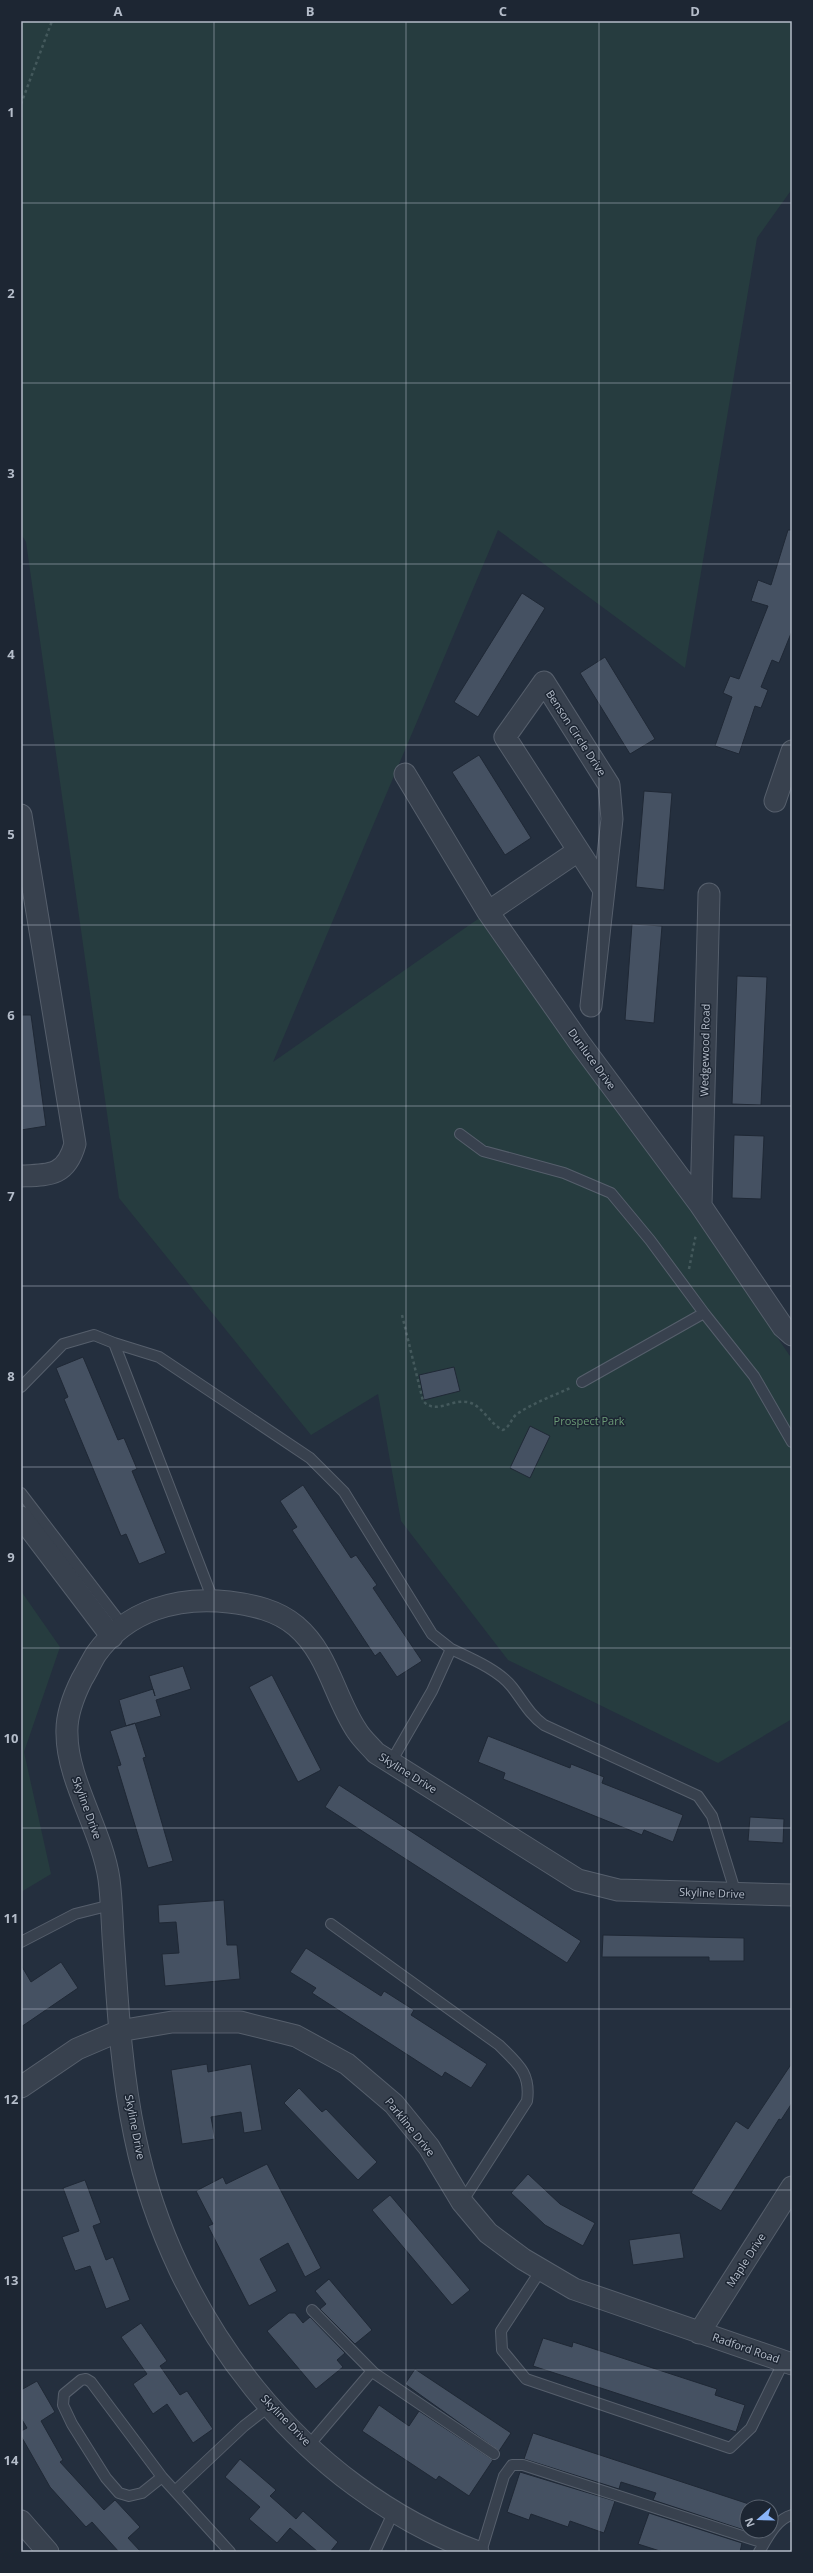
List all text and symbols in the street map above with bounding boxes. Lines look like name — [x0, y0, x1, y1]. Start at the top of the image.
text: A — [114, 2, 123, 20]
text: B — [306, 2, 315, 20]
text: C — [499, 2, 507, 20]
text: D — [690, 2, 700, 20]
text: 1 — [7, 103, 15, 121]
text: 2 — [7, 284, 15, 302]
text: 3 — [7, 464, 15, 482]
text: 4 — [7, 645, 15, 663]
street label: Benson Circle Drive — [543, 687, 610, 779]
text: 5 — [7, 825, 15, 843]
street label: Wedgewood Road — [696, 1003, 713, 1097]
text: 6 — [7, 1006, 15, 1024]
street label: Dunluce Drive — [565, 1025, 620, 1092]
text: 7 — [7, 1187, 15, 1205]
text: 8 — [7, 1367, 15, 1385]
park label: Prospect Park — [554, 1413, 625, 1428]
text: 9 — [7, 1548, 15, 1566]
text: 10 — [4, 1729, 18, 1747]
street label: Skyline Drive — [376, 1749, 440, 1796]
street label: Skyline Drive — [69, 1774, 106, 1841]
street label: Skyline Drive — [679, 1884, 745, 1901]
text: 11 — [4, 1909, 18, 1927]
text: 12 — [4, 2090, 19, 2108]
street label: Skyline Drive — [122, 2093, 149, 2161]
street label: Parkline Drive — [382, 2094, 439, 2159]
street label: Maple Drive — [723, 2230, 769, 2290]
text: 13 — [4, 2271, 18, 2289]
street label: Radford Road — [710, 2329, 782, 2366]
street label: Skyline Drive — [258, 2391, 315, 2448]
text: 14 — [4, 2451, 19, 2469]
north arrow — [739, 2499, 779, 2539]
text: N — [741, 2516, 758, 2529]

